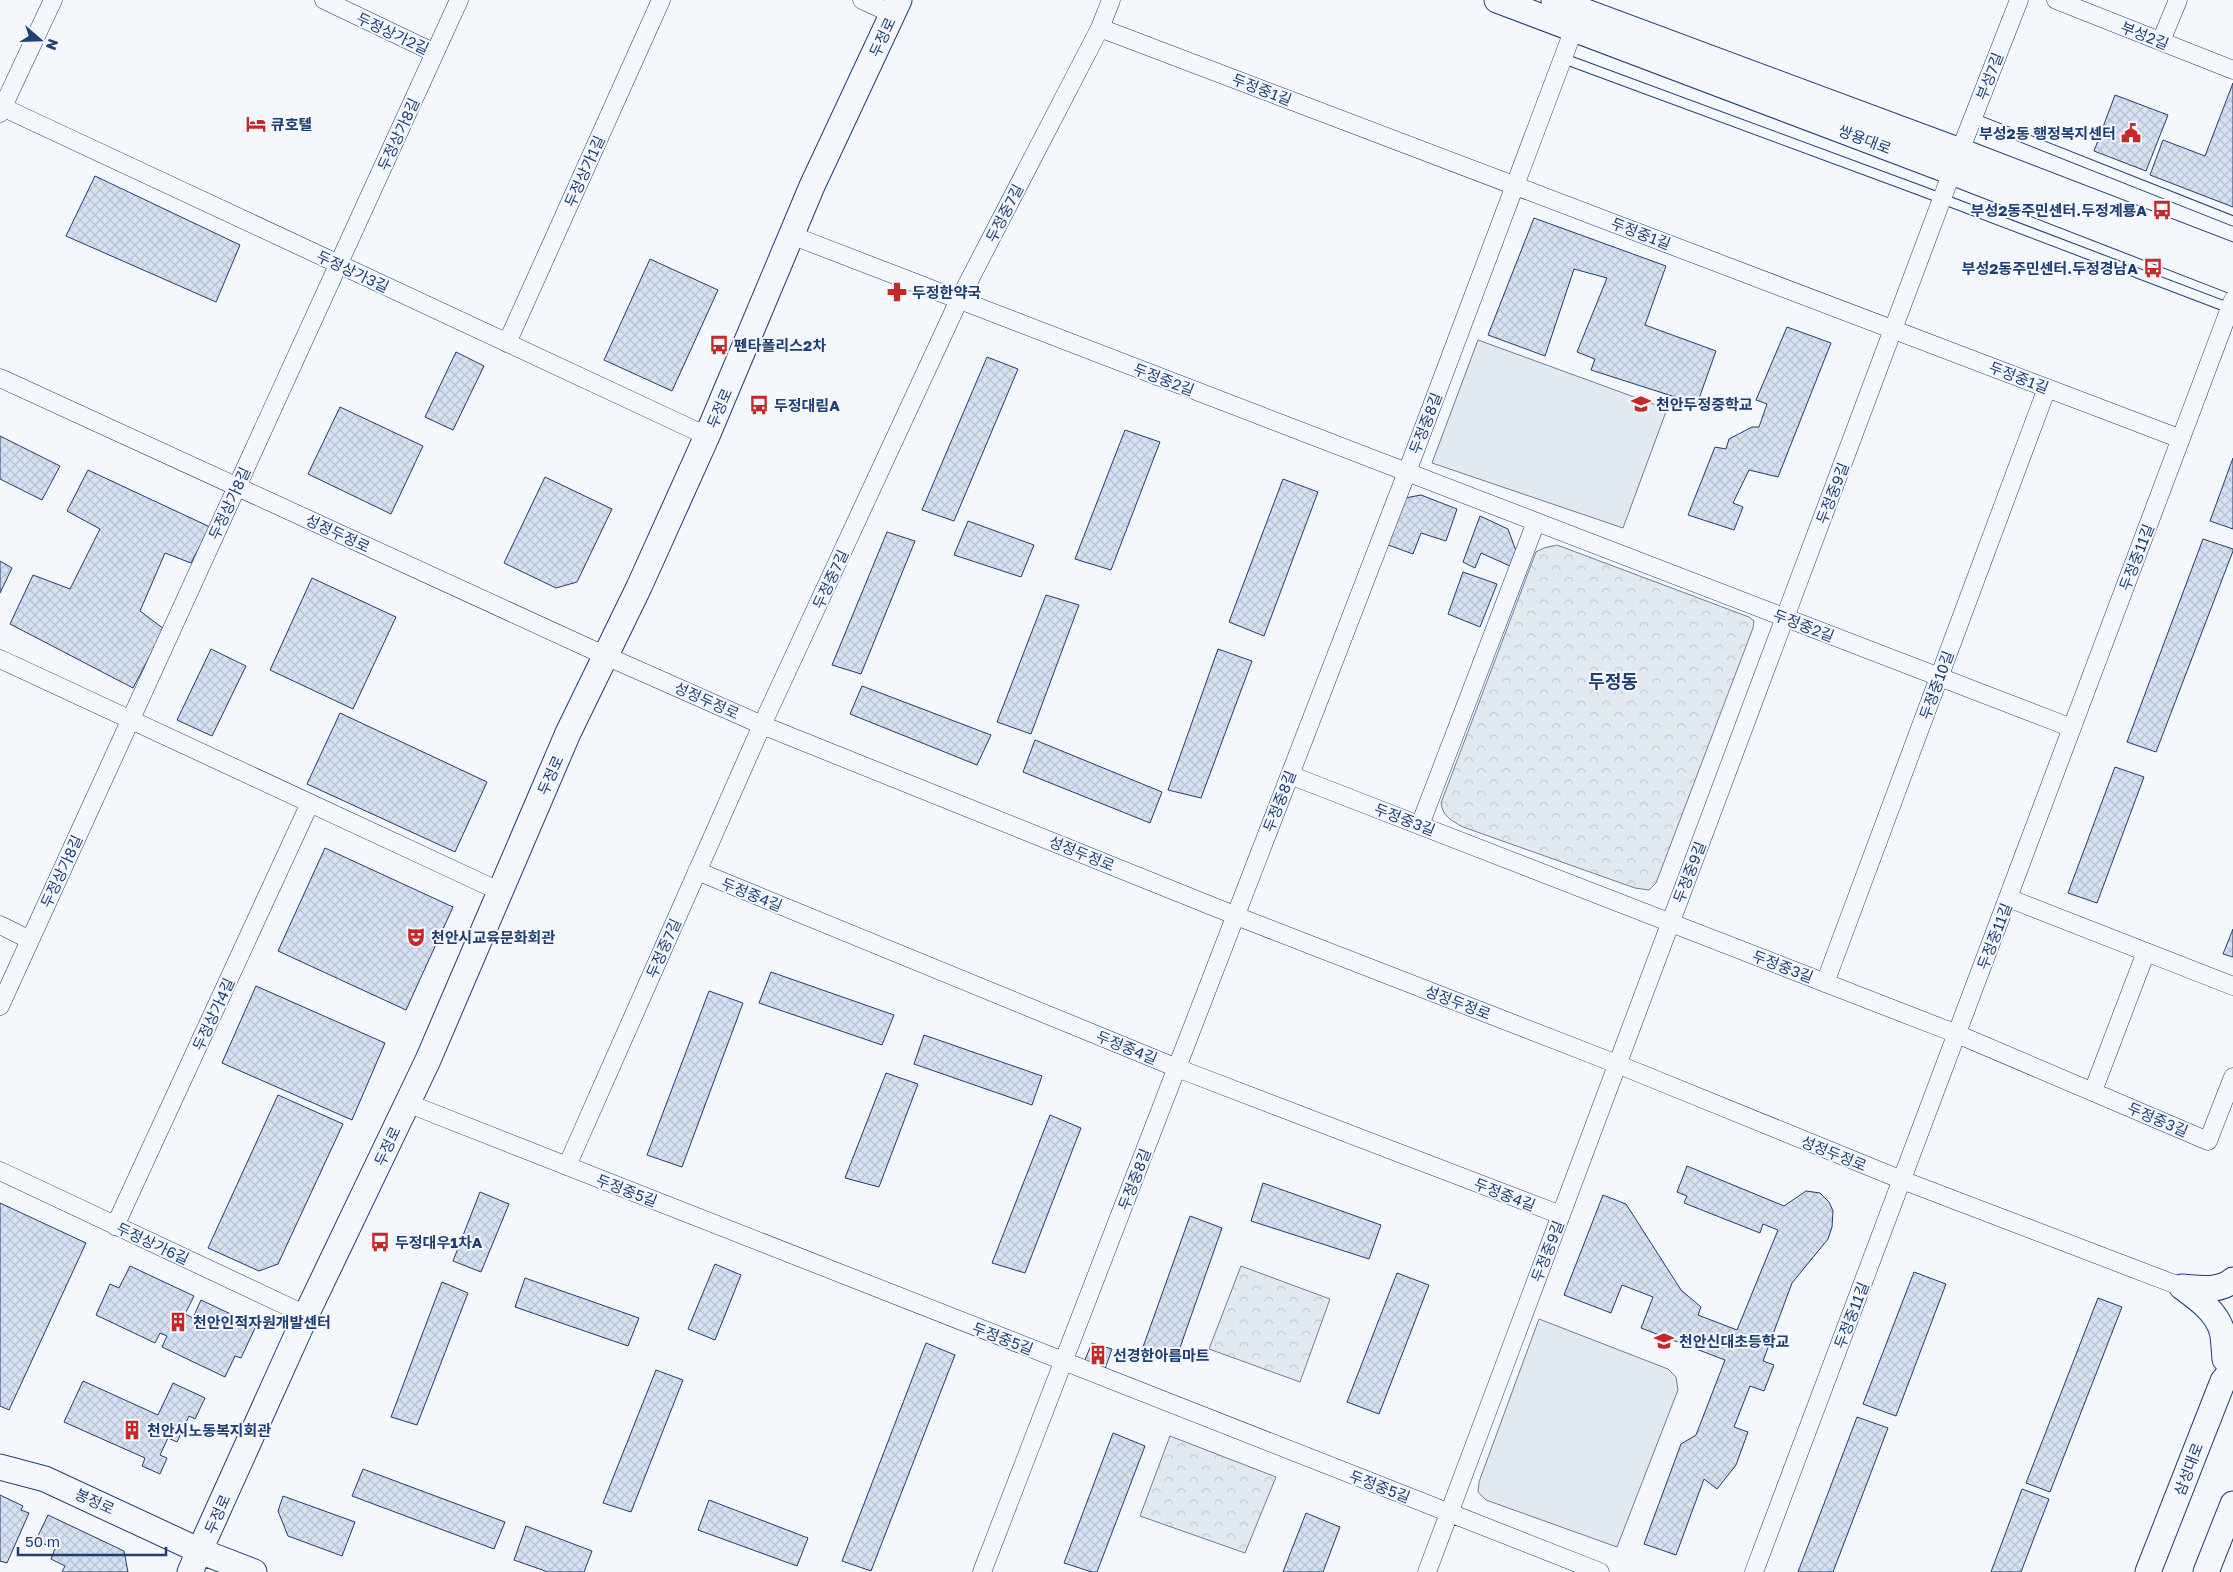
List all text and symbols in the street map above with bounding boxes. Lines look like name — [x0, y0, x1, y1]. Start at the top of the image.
street label: 두정상가2길 — [354, 8, 432, 58]
street label: 두정로 — [865, 14, 899, 60]
north arrow — [15, 15, 65, 65]
street label: 부성2길 — [2118, 17, 2172, 53]
text: N — [43, 37, 62, 53]
street label: 부성7길 — [1972, 50, 2006, 102]
street label: 두정중1길 — [1230, 69, 1294, 109]
street label: 두정상가8길 — [373, 95, 423, 173]
hotel icon: 큐호텔 — [245, 113, 267, 135]
place label: 큐호텔 — [271, 115, 312, 133]
street label: 쌍용대로 — [1836, 121, 1894, 157]
public building icon: 부성2동 행정복지센터 — [2120, 122, 2142, 144]
place label: 부성2동 행정복지센터 — [1979, 124, 2116, 142]
street label: 두정상가1길 — [560, 132, 608, 210]
street label: 두정중7길 — [982, 181, 1026, 245]
bus stop icon: 부성2동주민센터.두정계룡A — [2151, 199, 2173, 221]
place label: 부성2동주민센터.두정계룡A — [1971, 201, 2147, 219]
street label: 두정중1길 — [1609, 213, 1673, 253]
street label: 두정상가3길 — [314, 246, 392, 296]
bus stop icon: 부성2동주민센터.두정경남A — [2142, 257, 2164, 279]
place label: 부성2동주민센터.두정경남A — [1962, 259, 2138, 277]
pharmacy icon: 두정한약국 — [886, 281, 908, 303]
place label: 두정한약국 — [912, 283, 981, 301]
bus stop icon: 펜타폴리스2차 — [708, 334, 730, 356]
place label: 펜타폴리스2차 — [734, 336, 826, 354]
street label: 두정중1길 — [1987, 357, 2051, 397]
street label: 두정중2길 — [1131, 359, 1197, 399]
street label: 두정로 — [703, 385, 735, 431]
street label: 두정중8길 — [1405, 390, 1445, 456]
school or university icon: 천안두정중학교 — [1630, 393, 1652, 415]
bus stop icon: 두정대림A — [748, 394, 770, 416]
place label: 천안두정중학교 — [1656, 395, 1753, 413]
place label: 두정대림A — [774, 396, 840, 414]
street label: 두정중9길 — [1812, 460, 1852, 526]
street label: 두정상가8길 — [204, 464, 254, 542]
street label: 성정두정로 — [303, 510, 373, 556]
street label: 두정중11길 — [2115, 521, 2157, 593]
street label: 두정중7길 — [808, 547, 852, 611]
street label: 두정중2길 — [1771, 605, 1837, 645]
street label: 두정중10길 — [1915, 648, 1957, 722]
district label: 두정동 — [1588, 670, 1638, 692]
street label: 성정두정로 — [672, 678, 742, 722]
street label: 두정로 — [533, 752, 567, 798]
street label: 두정중8길 — [1259, 768, 1299, 834]
street label: 두정중3길 — [1372, 799, 1438, 839]
street label: 두정상가8길 — [36, 832, 86, 910]
street label: 성정두정로 — [1047, 832, 1117, 874]
street label: 두정중9길 — [1669, 839, 1709, 905]
street label: 두정중4길 — [719, 874, 785, 914]
street label: 두정중11길 — [1973, 900, 2015, 972]
street label: 두정중7길 — [642, 915, 684, 981]
theatre icon: 천안시교육문화회관 — [405, 926, 427, 948]
place label: 천안시교육문화회관 — [431, 928, 555, 946]
street label: 두정중3길 — [1750, 946, 1816, 986]
street label: 두정상가4길 — [188, 975, 238, 1053]
street label: 성정두정로 — [1423, 981, 1493, 1023]
street label: 두정중4길 — [1094, 1027, 1160, 1067]
street label: 두정중3길 — [2125, 1098, 2191, 1140]
street label: 두정로 — [370, 1123, 404, 1169]
street label: 성정두정로 — [1799, 1132, 1869, 1174]
street label: 두정중8길 — [1114, 1146, 1154, 1212]
street label: 두정중5길 — [594, 1170, 660, 1210]
street label: 두정중4길 — [1472, 1174, 1538, 1214]
street label: 두정상가6길 — [114, 1218, 192, 1268]
street label: 두정중9길 — [1527, 1218, 1567, 1284]
bus stop icon: 두정대우1차A — [369, 1231, 391, 1253]
place label: 두정대우1차A — [395, 1233, 483, 1251]
street label: 두정중11길 — [1830, 1279, 1872, 1351]
building icon: 천안인적자원개발센터 — [167, 1311, 189, 1333]
place label: 천안인적자원개발센터 — [193, 1313, 331, 1331]
street label: 두정중5길 — [970, 1318, 1036, 1358]
school or university icon: 천안신대초등학교 — [1653, 1330, 1675, 1352]
place label: 천안신대초등학교 — [1679, 1332, 1790, 1350]
building icon: 선경한아름마트 — [1087, 1344, 1109, 1366]
place label: 선경한아름마트 — [1113, 1346, 1210, 1364]
building icon: 천안시노동복지회관 — [121, 1419, 143, 1441]
place label: 천안시노동복지회관 — [147, 1421, 271, 1439]
street label: 삼성대로 — [2170, 1440, 2206, 1498]
street label: 두정중5길 — [1347, 1466, 1413, 1506]
street label: 봉정로 — [72, 1484, 118, 1518]
street label: 두정로 — [200, 1491, 234, 1537]
scale bar — [18, 1524, 165, 1556]
text: 50 m — [25, 1532, 60, 1550]

